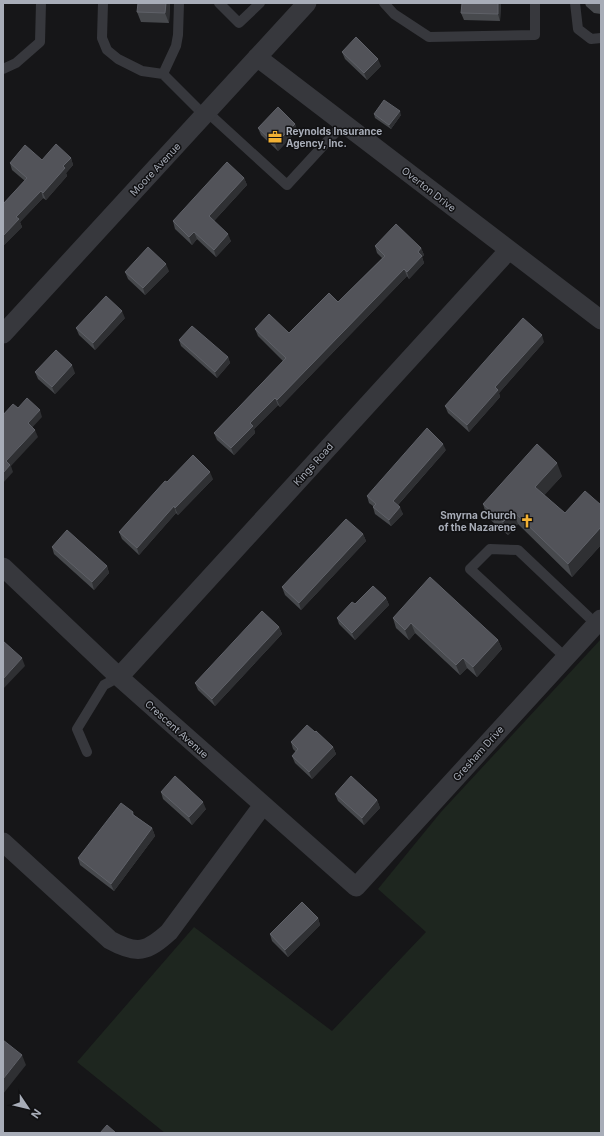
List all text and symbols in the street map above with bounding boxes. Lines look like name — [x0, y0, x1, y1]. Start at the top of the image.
place label: Reynolds Insurance Agency, Inc. — [286, 125, 382, 150]
office icon: Reynolds Insurance Agency, Inc. — [267, 129, 283, 145]
street label: Moore Avenue — [127, 140, 183, 198]
street label: Overton Drive — [399, 164, 459, 214]
street label: Kings Road — [291, 440, 335, 488]
place label: Smyrna Church of the Nazarene — [438, 509, 516, 533]
church icon: Smyrna Church of the Nazarene — [519, 513, 535, 529]
street label: Crescent Avenue — [143, 698, 211, 761]
street label: Gresham Drive — [450, 723, 506, 783]
north arrow — [8, 1088, 48, 1128]
text: N — [28, 1106, 44, 1121]

